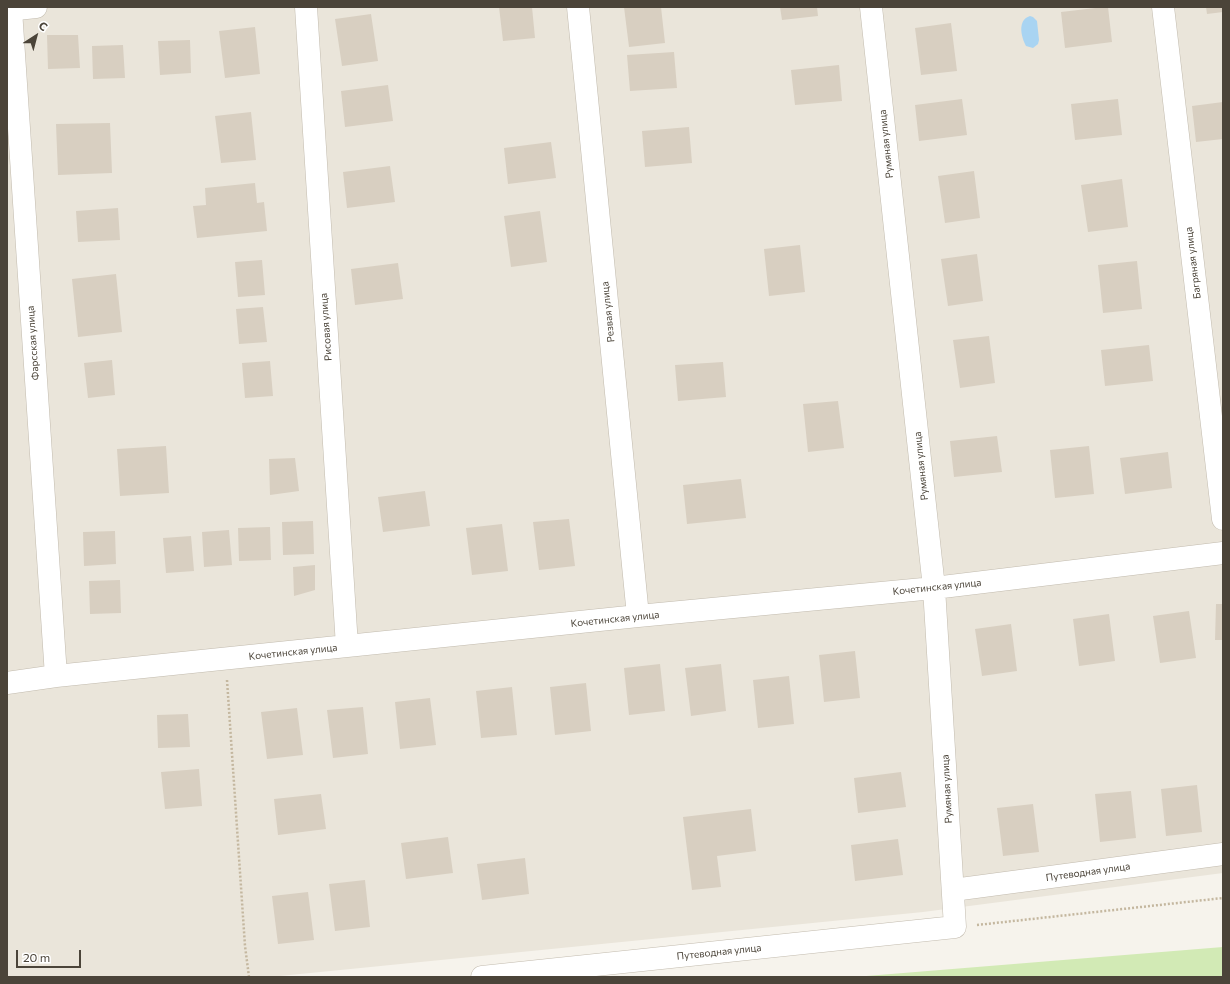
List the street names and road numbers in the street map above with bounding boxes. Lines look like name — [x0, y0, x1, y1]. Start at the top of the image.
street label: Румяная улица — [876, 109, 896, 179]
street label: Багряная улица — [1183, 226, 1203, 300]
street label: Резвая улица — [599, 281, 617, 343]
street label: Рисовая улица — [318, 293, 334, 361]
street label: Фарсская улица — [24, 305, 42, 381]
street label: Румяная улица — [911, 431, 931, 501]
street label: Кочетинская улица — [892, 576, 982, 598]
street label: Кочетинская улица — [570, 608, 660, 630]
street label: Кочетинская улица — [248, 641, 338, 663]
street label: Румяная улица — [939, 754, 955, 824]
street label: Путеводная улица — [1045, 860, 1131, 884]
street label: Путеводная улица — [676, 942, 762, 962]

